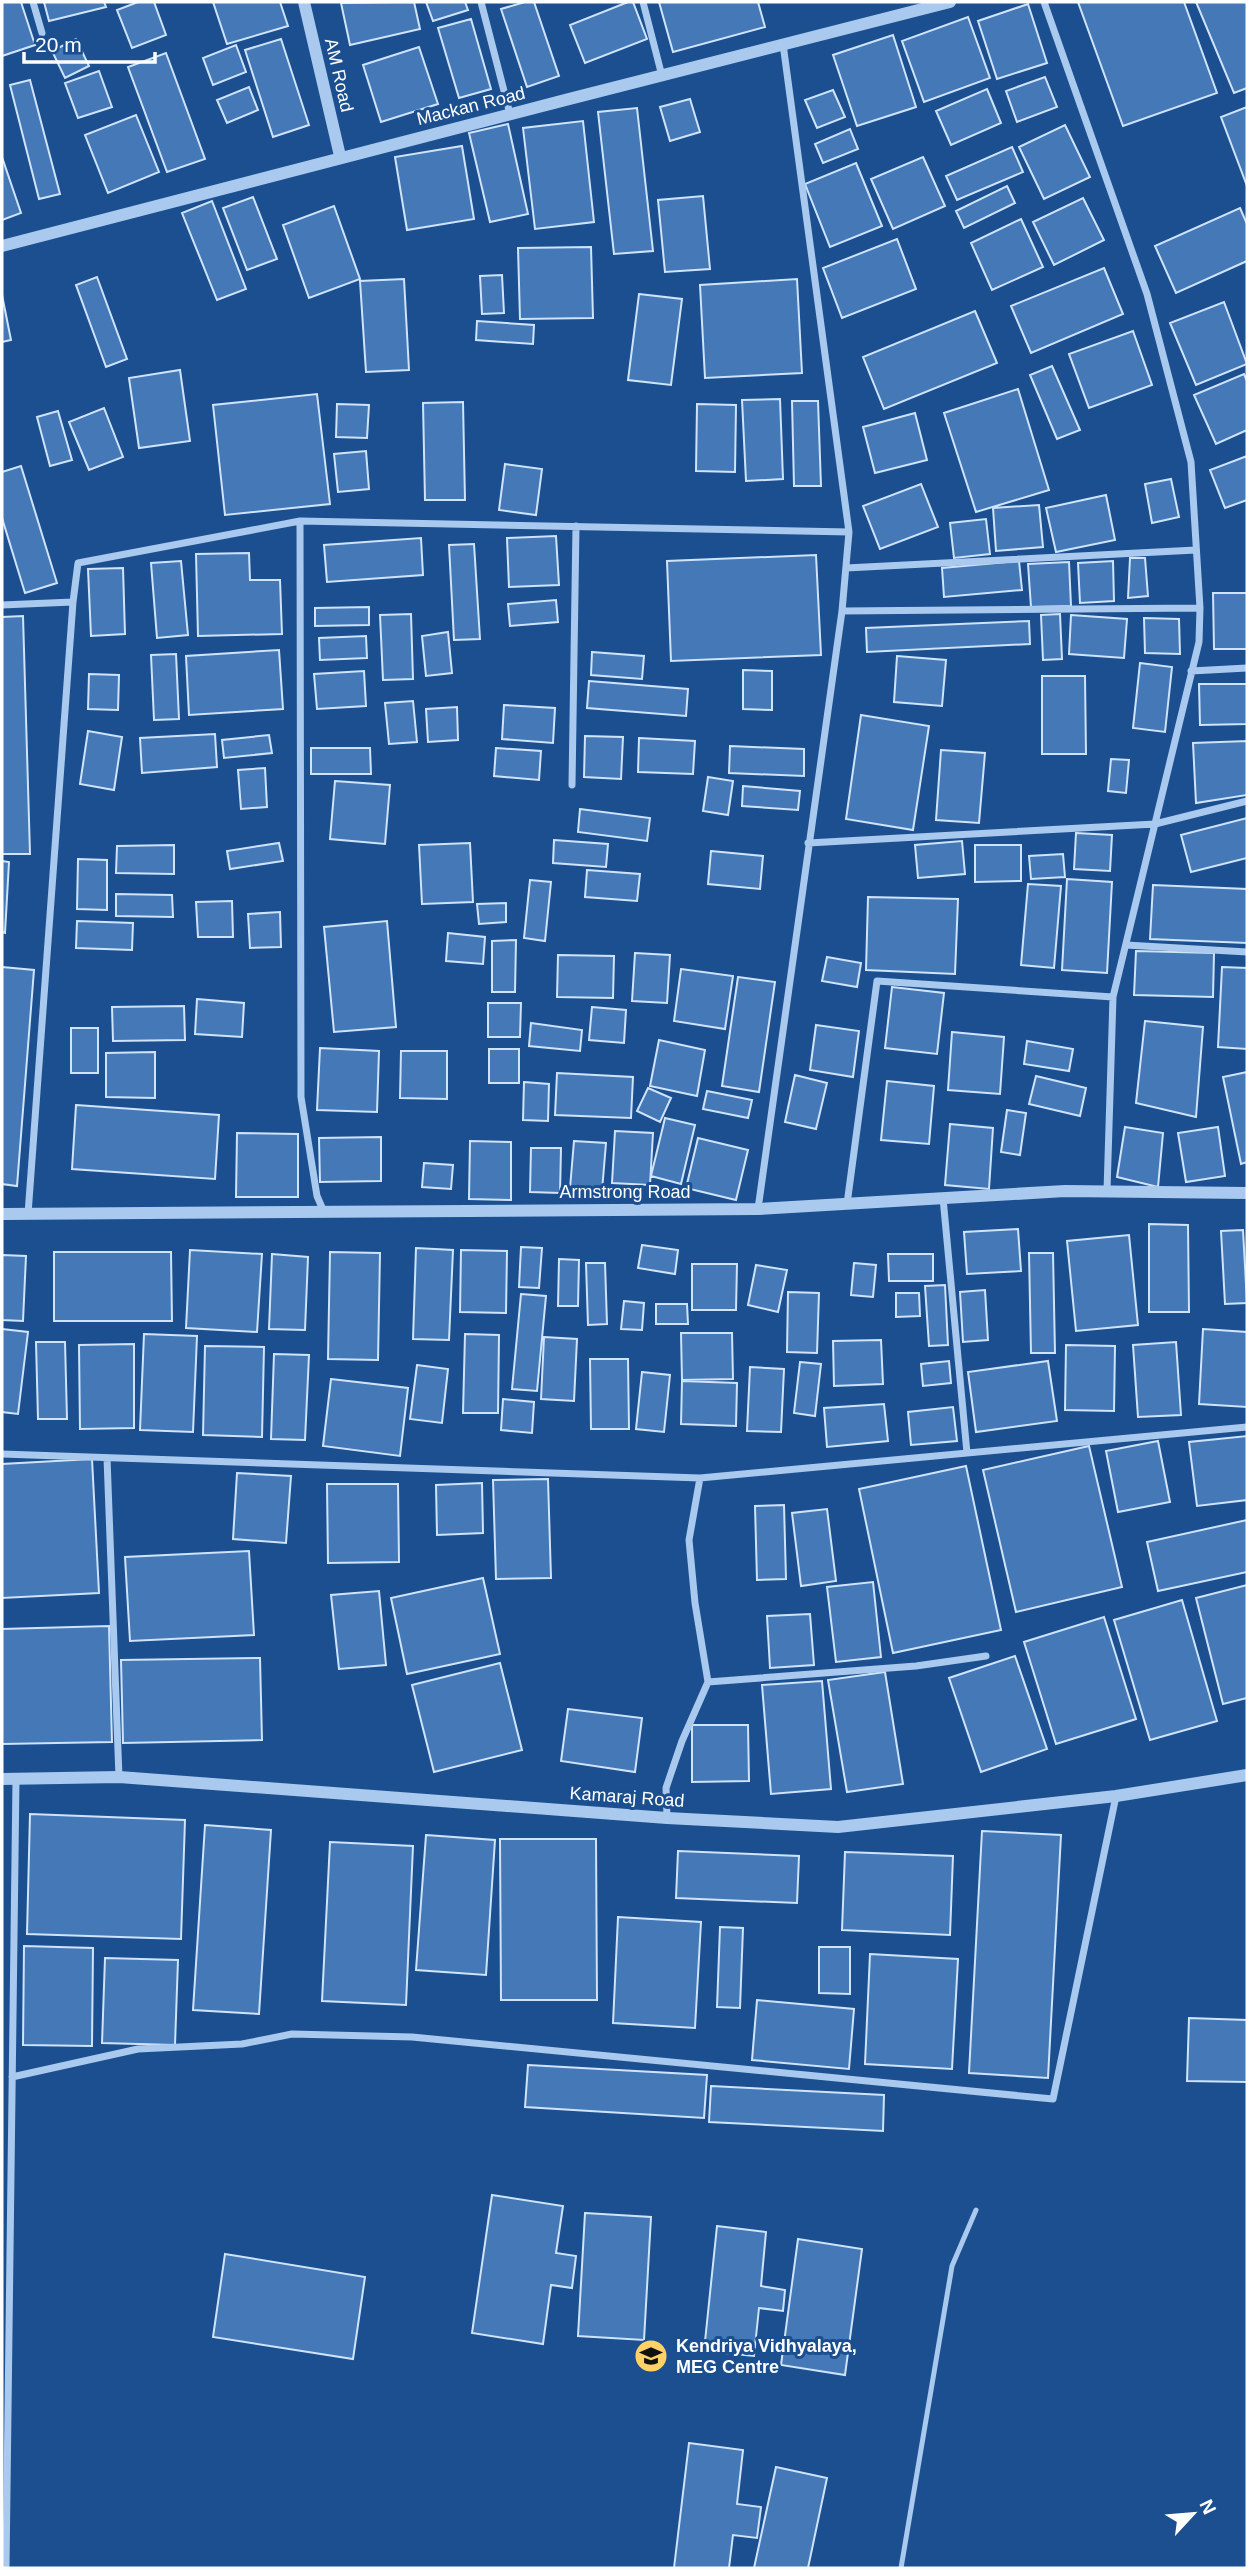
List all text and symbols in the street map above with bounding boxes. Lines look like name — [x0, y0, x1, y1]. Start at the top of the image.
scale bar — [24, 21, 156, 65]
text: 20 m — [35, 33, 82, 56]
street label: AM Road — [321, 36, 357, 114]
street label: Mackan Road — [415, 83, 527, 129]
street label: Armstrong Road — [559, 1182, 691, 1202]
street label: Kamaraj Road — [569, 1783, 685, 1811]
place label: Kendriya Vidhyalaya, MEG Centre — [676, 2336, 857, 2377]
school or university icon: Kendriya Vidhyalaya, MEG Centre — [632, 2337, 670, 2375]
north arrow — [1158, 2479, 1228, 2549]
text: N — [1195, 2496, 1220, 2518]

